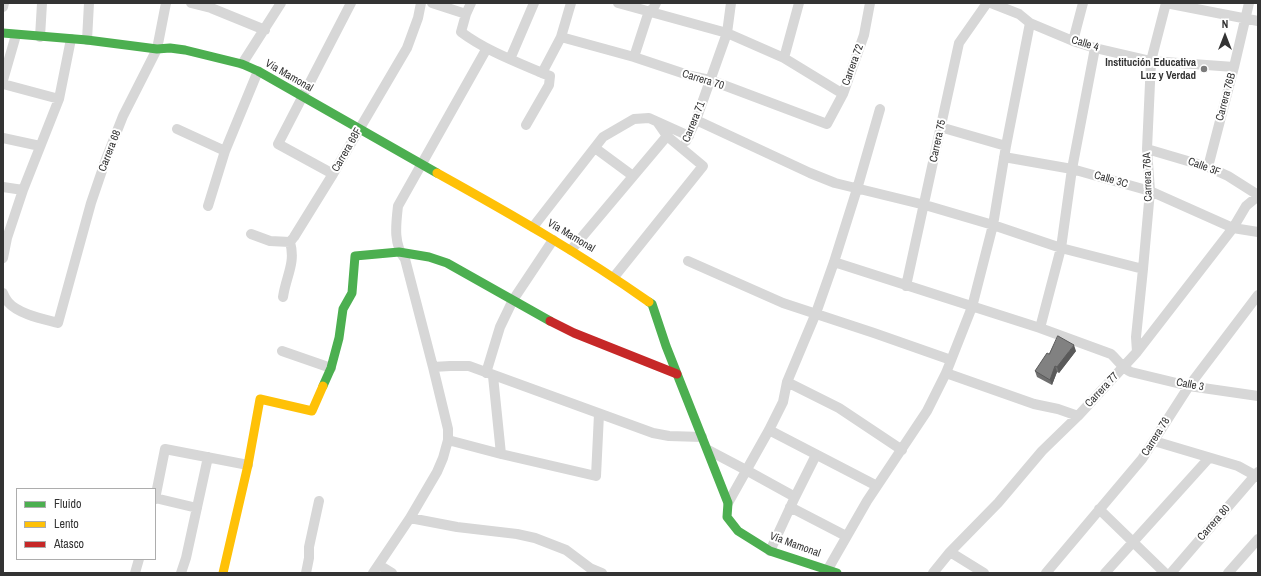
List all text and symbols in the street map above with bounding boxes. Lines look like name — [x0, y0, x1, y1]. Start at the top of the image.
north arrow — [1205, 16, 1245, 56]
text: N — [1222, 17, 1228, 31]
street label: Calle 4 — [1070, 34, 1100, 54]
street label: Carrera 72 — [839, 42, 867, 88]
place label: Institución Educativa Luz y Verdad — [1105, 56, 1196, 82]
street label: Vía Mamonal — [263, 57, 315, 95]
marker: Institución Educativa Luz y Verdad — [1199, 64, 1209, 74]
street label: Carrera 70 — [680, 67, 726, 93]
street label: Carrera 76B — [1213, 72, 1239, 122]
street label: Carrera 71 — [680, 100, 708, 144]
street label: Carrera 75 — [927, 119, 949, 163]
street label: Carrera 68F — [329, 126, 365, 174]
street label: Carrera 68 — [96, 129, 124, 173]
street label: Carrera 76A — [1141, 152, 1155, 202]
street label: Calle 3F — [1186, 155, 1222, 179]
street label: Calle 3C — [1093, 169, 1129, 191]
street label: Vía Mamonal — [545, 217, 597, 255]
street label: Carrera 77 — [1082, 370, 1122, 410]
street label: Calle 3 — [1175, 376, 1205, 394]
street label: Carrera 78 — [1139, 415, 1173, 459]
legend — [16, 488, 156, 560]
text: Fluido — [54, 496, 81, 512]
street label: Carrera 80 — [1195, 502, 1233, 544]
text: Lento — [54, 516, 79, 532]
street label: Vía Mamonal — [768, 530, 822, 560]
text: Atasco — [54, 536, 84, 552]

